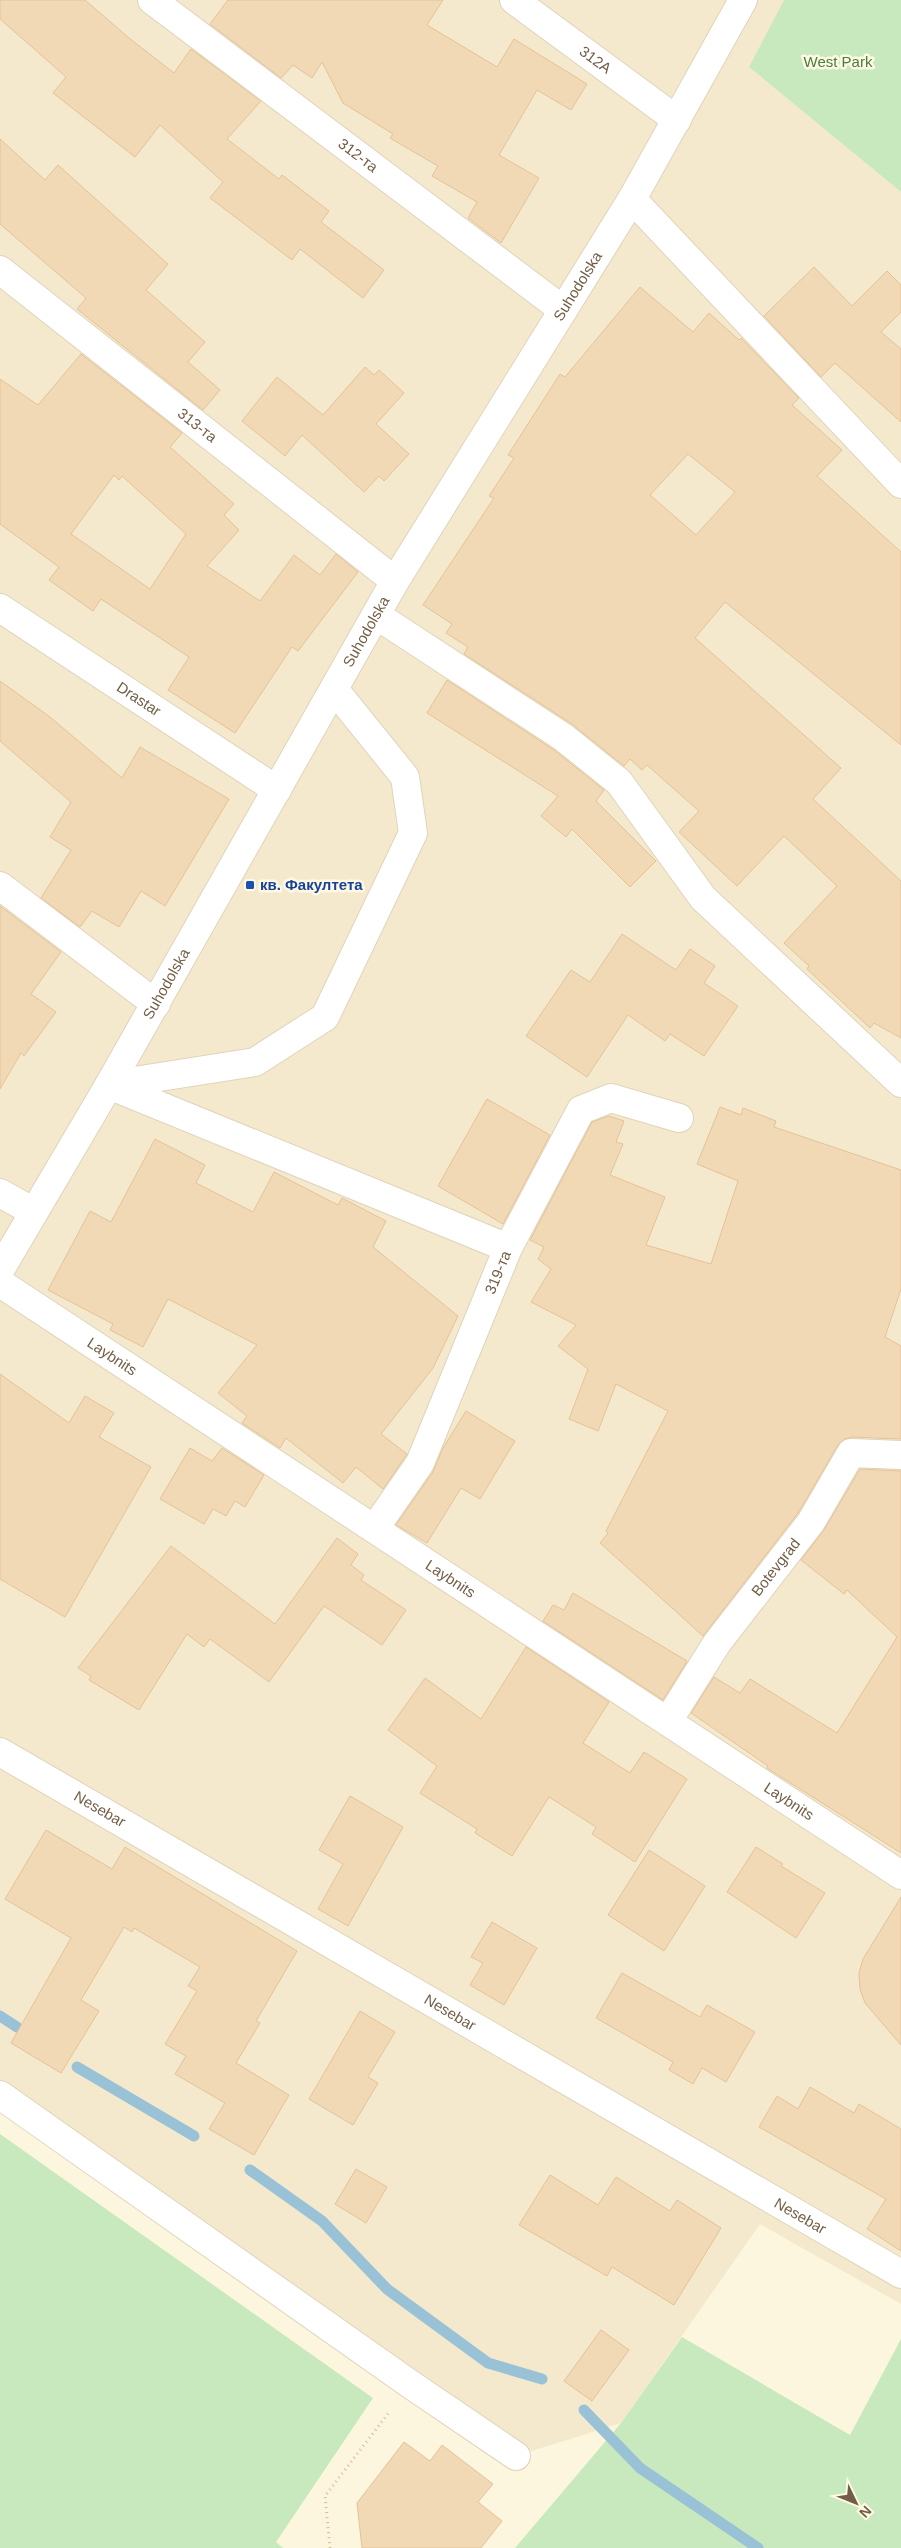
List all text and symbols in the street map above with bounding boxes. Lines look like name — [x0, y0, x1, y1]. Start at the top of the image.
street label: 312А — [576, 42, 615, 77]
park label: West Park — [804, 53, 873, 70]
street label: 312-та — [335, 135, 382, 176]
street label: Suhodolska — [550, 248, 606, 324]
street label: 313-та — [175, 404, 221, 446]
street label: Suhodolska — [339, 593, 393, 670]
street label: Drastar — [114, 678, 164, 719]
place label: кв. Факултета — [260, 876, 363, 893]
marker: кв. Факултета — [244, 879, 256, 891]
street label: Suhodolska — [139, 945, 193, 1022]
street label: 319-та — [481, 1248, 514, 1296]
street label: Laybnits — [84, 1334, 140, 1379]
street label: Botevgrad — [748, 1535, 803, 1599]
street label: Laybnits — [423, 1556, 479, 1601]
street label: Laybnits — [761, 1779, 817, 1823]
street label: Nesebar — [71, 1787, 129, 1830]
street label: Nesebar — [422, 1990, 479, 2034]
street label: Nesebar — [772, 2194, 829, 2237]
north arrow — [831, 2478, 881, 2528]
text: N — [856, 2503, 875, 2521]

